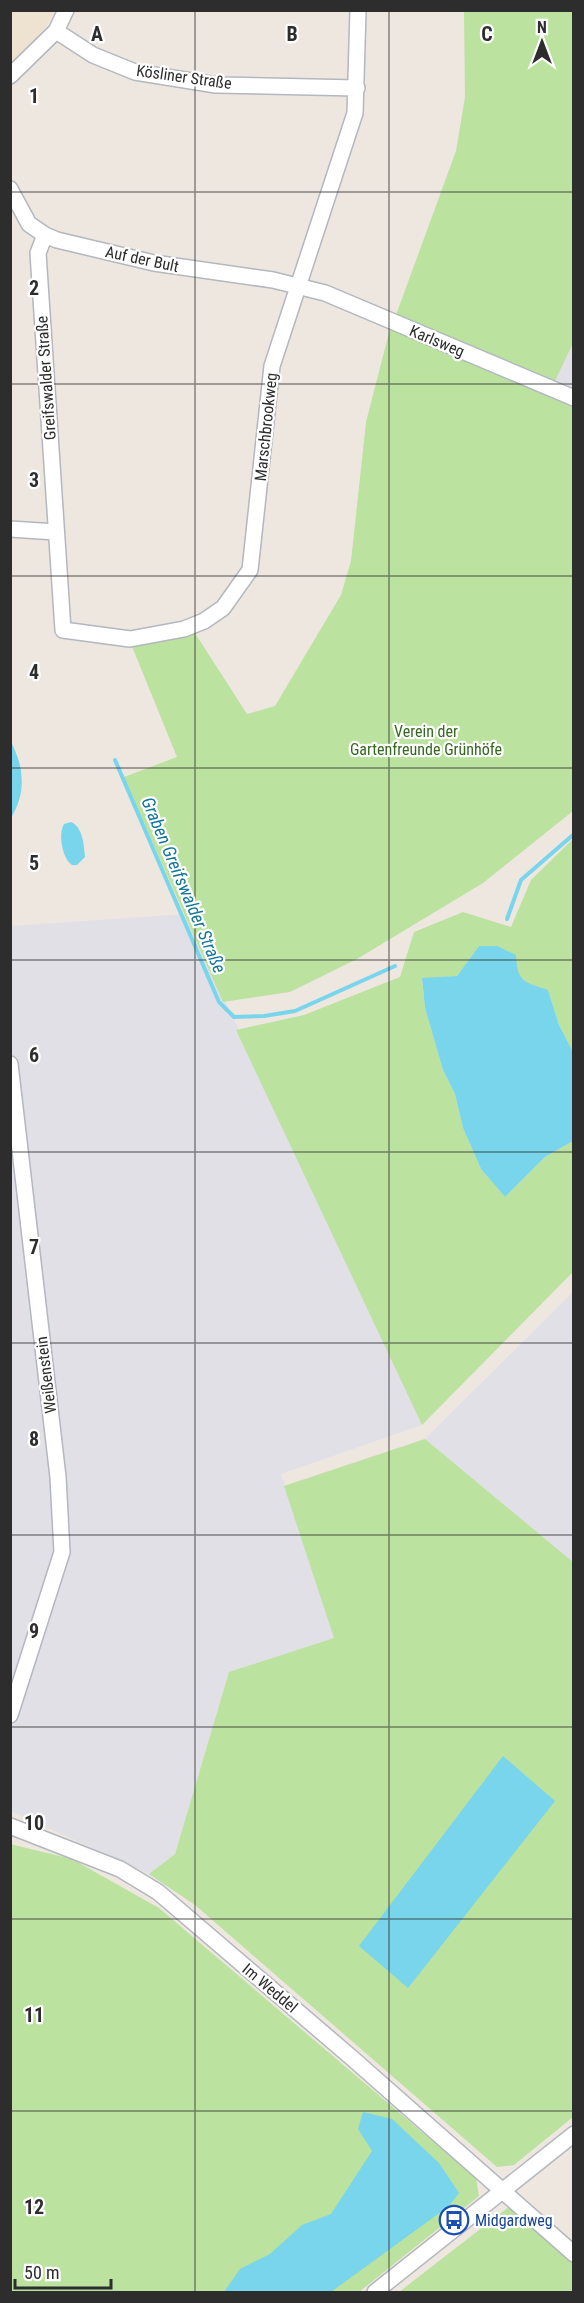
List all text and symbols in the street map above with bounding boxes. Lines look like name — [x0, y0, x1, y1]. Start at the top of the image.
north arrow — [512, 12, 572, 72]
text: N — [537, 18, 547, 37]
text: A — [91, 22, 103, 46]
text: B — [286, 22, 298, 46]
text: C — [481, 22, 493, 46]
street label: Kösliner Straße — [135, 61, 233, 93]
text: 1 — [29, 84, 39, 108]
street label: Auf der Bult — [104, 242, 181, 276]
text: 2 — [29, 276, 39, 300]
street label: Greifswalder Straße — [32, 315, 60, 441]
street label: Karlsweg — [407, 321, 467, 361]
street label: Marschbrookweg — [251, 372, 281, 482]
text: 3 — [29, 468, 39, 492]
text: 4 — [29, 660, 39, 684]
park label: Verein der Gartenfreunde Grünhöfe — [350, 722, 502, 759]
water label: Graben Greifswalder Straße — [137, 794, 231, 976]
text: 5 — [29, 851, 39, 875]
text: 6 — [29, 1043, 39, 1067]
text: 7 — [29, 1235, 39, 1259]
street label: Weißenstein — [32, 1335, 60, 1415]
text: 8 — [29, 1427, 39, 1451]
text: 9 — [29, 1619, 39, 1643]
text: 10 — [24, 1811, 44, 1835]
street label: Im Weddel — [239, 1959, 301, 2017]
text: 11 — [24, 2003, 44, 2027]
text: 12 — [24, 2195, 44, 2219]
bus stop icon: Midgardweg — [438, 2204, 470, 2236]
place label: Midgardweg — [475, 2211, 553, 2230]
scale bar — [15, 2252, 111, 2290]
text: 50 m — [24, 2262, 59, 2283]

